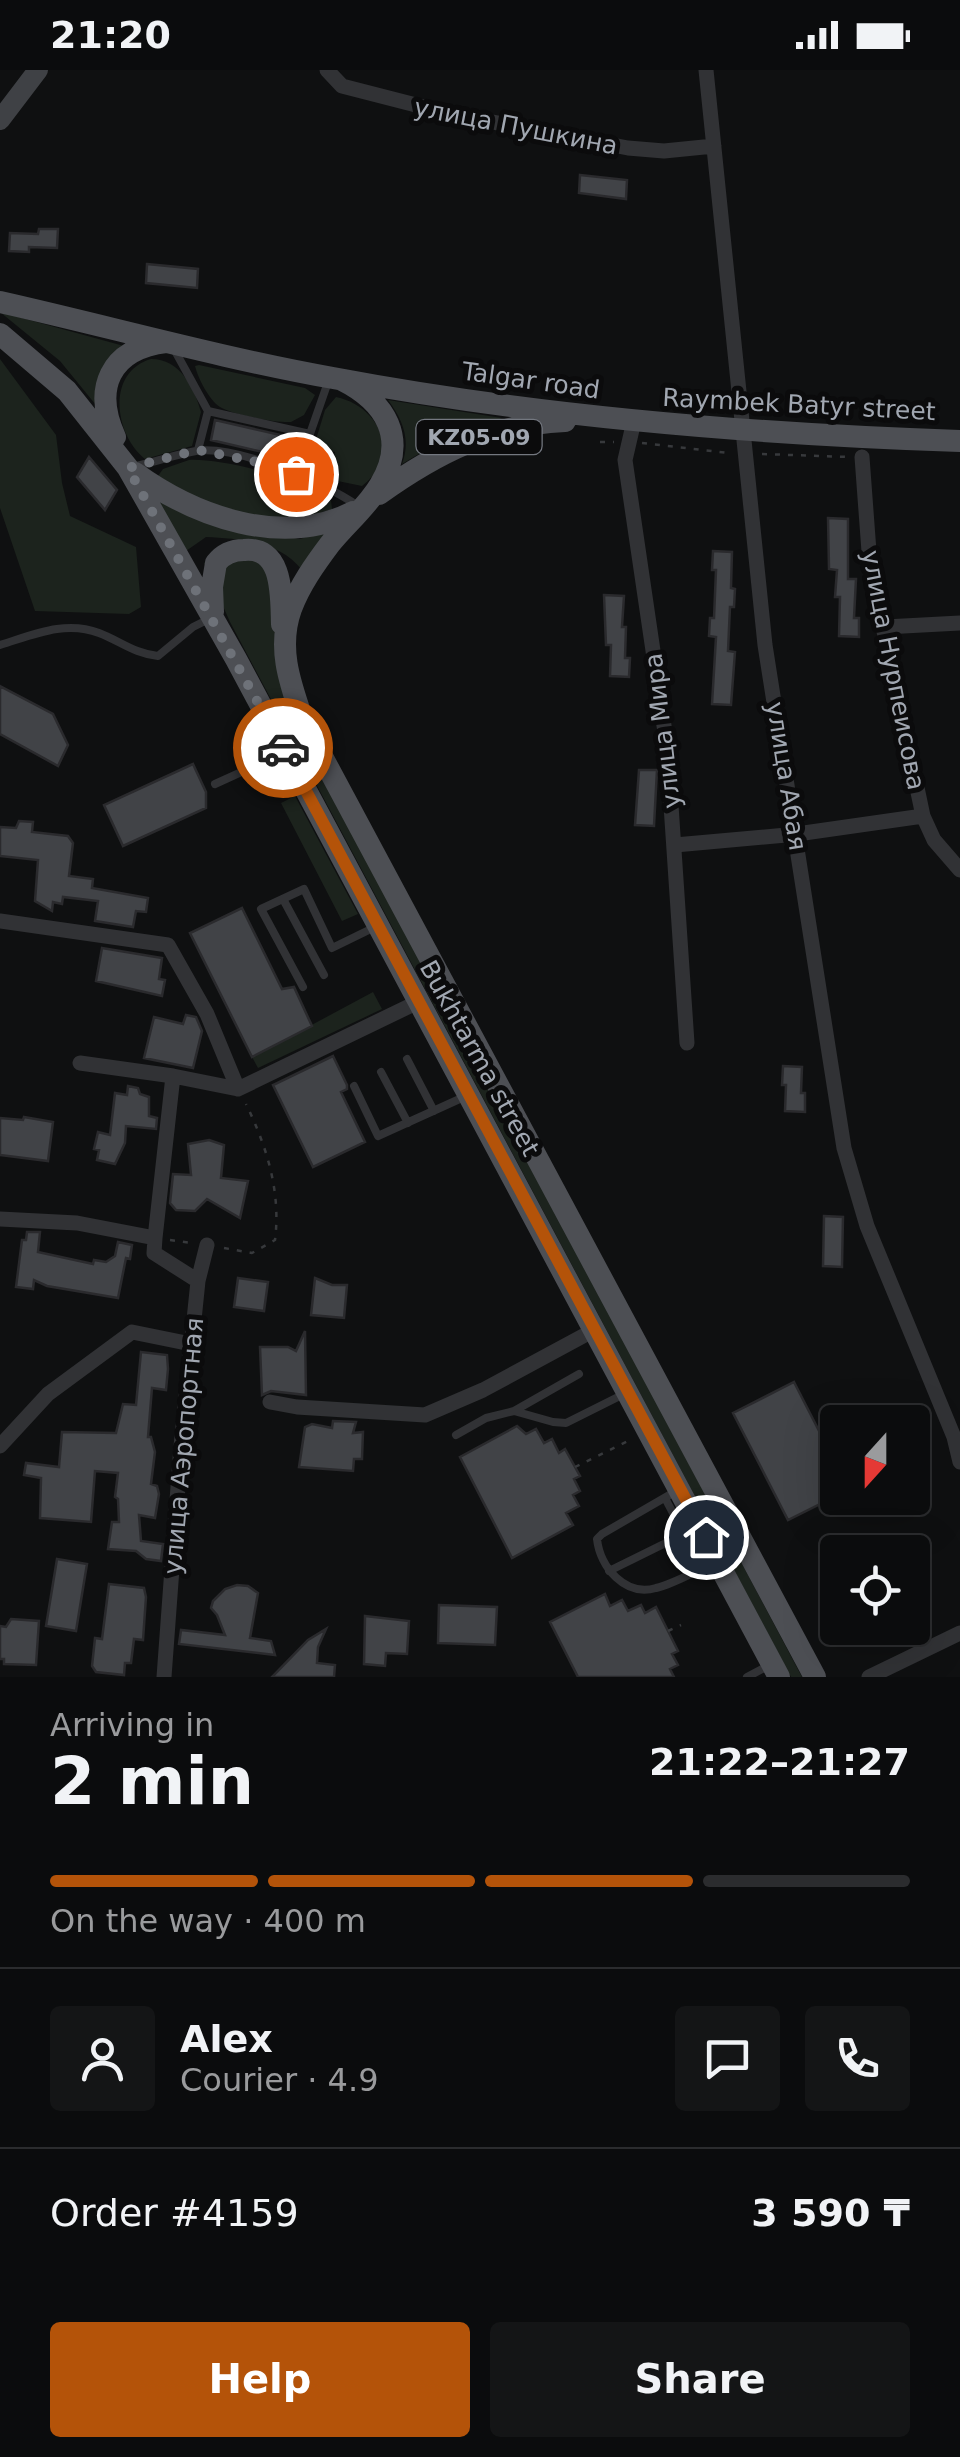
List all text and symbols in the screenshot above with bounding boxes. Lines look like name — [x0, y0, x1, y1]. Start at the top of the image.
text: 21:20 — [50, 13, 171, 57]
street label: улица Пушкина — [412, 93, 620, 160]
street label: Talgar road — [459, 356, 602, 405]
street label: Raymbek Batyr street — [662, 383, 936, 426]
road number: KZ05-09 — [416, 420, 542, 454]
pin — [254, 432, 339, 517]
icon: bag — [269, 447, 324, 502]
street label: улица Нурпеисова — [856, 548, 931, 793]
street label: улица Мира — [639, 652, 686, 810]
courier — [233, 698, 333, 798]
street label: улица Абая — [760, 700, 813, 853]
icon: car — [256, 721, 311, 776]
street label: Bukhtarma street — [414, 955, 545, 1161]
street label: улица Аэропортная — [158, 1316, 209, 1576]
north arrow — [820, 1405, 930, 1515]
map controls — [820, 1405, 930, 1645]
pin — [664, 1495, 749, 1580]
icon: home — [679, 1510, 734, 1565]
button: locate — [820, 1535, 930, 1645]
text: Arriving in — [50, 1706, 214, 1744]
text: 21:22–21:27 — [649, 1740, 910, 1784]
text: 2 min — [50, 1744, 254, 1819]
text: On the way · 400 m — [50, 1902, 366, 1940]
button: person — [50, 2006, 155, 2111]
button: chat — [675, 2006, 780, 2111]
button: phone — [805, 2006, 910, 2111]
text: Alex — [180, 2017, 273, 2061]
text: Courier · 4.9 — [180, 2061, 379, 2099]
text: Order #4159 — [50, 2191, 299, 2235]
text: 3 590 ₸ — [751, 2191, 910, 2235]
button: Help — [50, 2322, 470, 2437]
button: Share — [490, 2322, 910, 2437]

